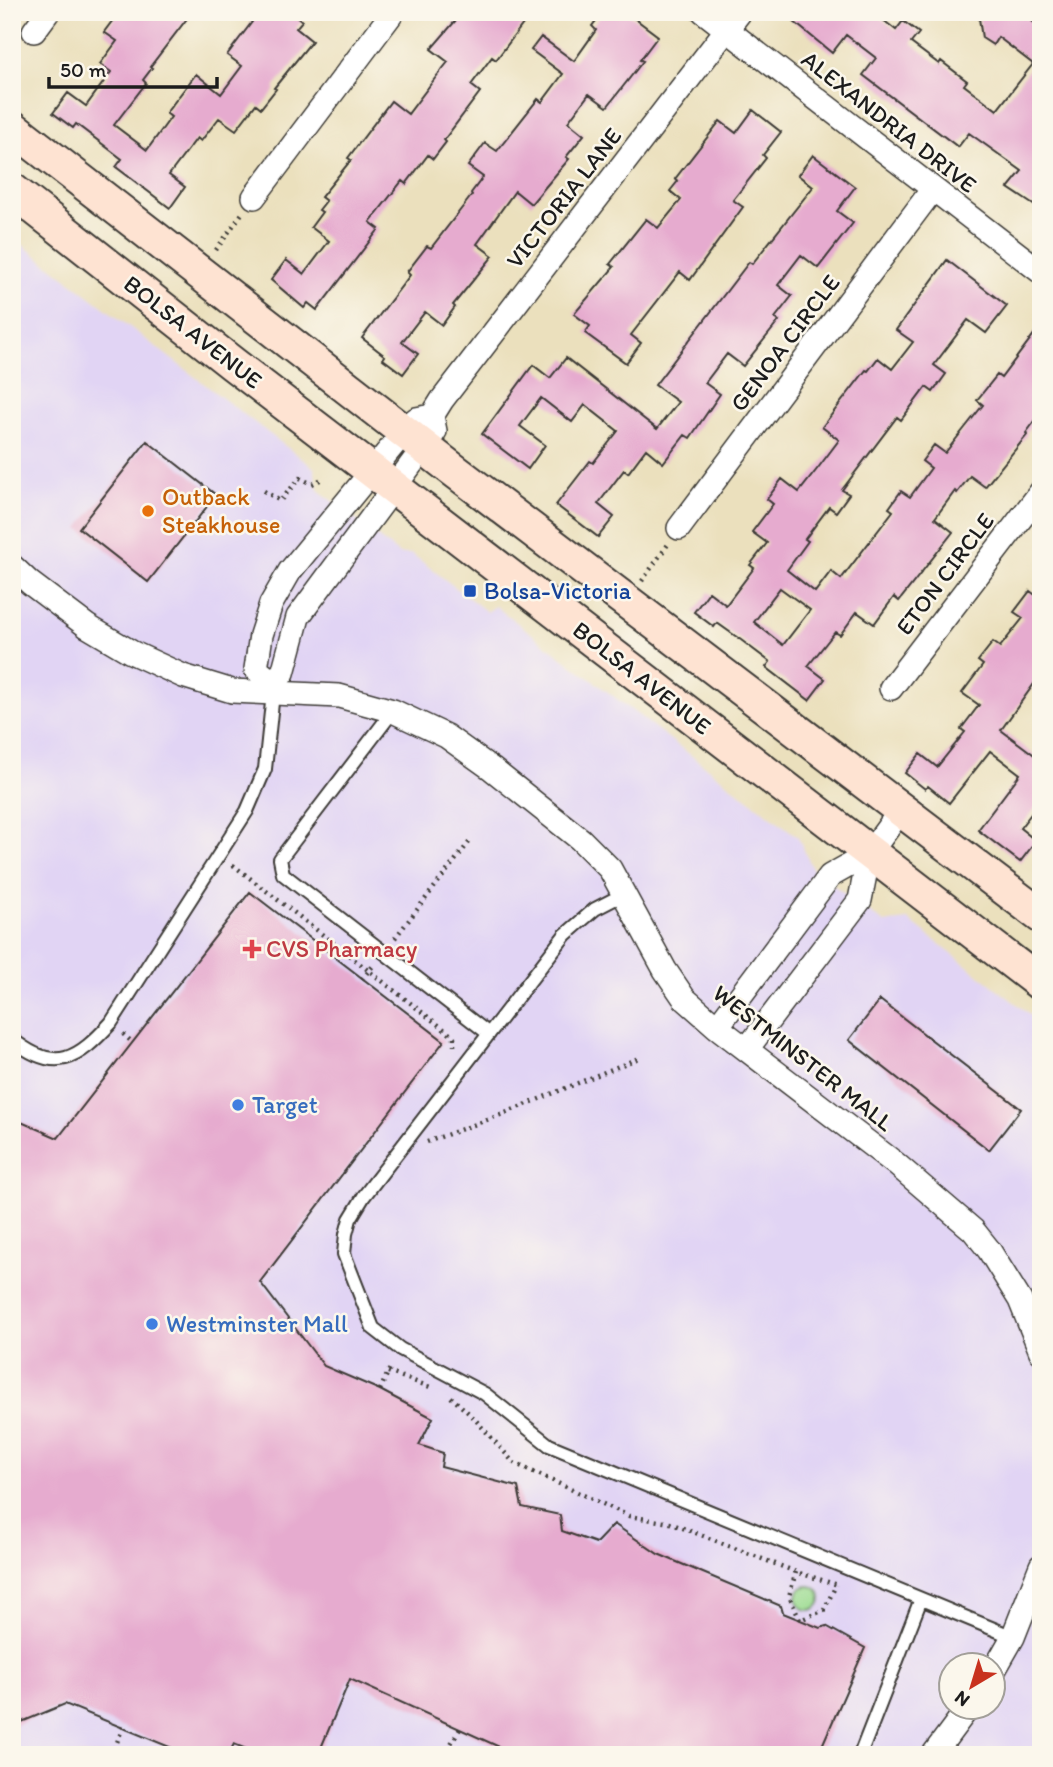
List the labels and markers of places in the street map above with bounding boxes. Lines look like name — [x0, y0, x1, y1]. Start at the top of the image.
place label: Outback Steakhouse — [162, 482, 280, 539]
marker: Outback Steakhouse — [140, 503, 156, 519]
place label: Bolsa-Victoria — [484, 576, 632, 605]
marker: Bolsa-Victoria — [462, 583, 478, 599]
place label: CVS Pharmacy — [266, 934, 417, 963]
marker: CVS Pharmacy — [244, 941, 260, 957]
place label: Target — [252, 1090, 318, 1119]
marker: Target — [230, 1097, 246, 1113]
place label: Westminster Mall — [166, 1309, 348, 1338]
marker: Westminster Mall — [144, 1316, 160, 1332]

